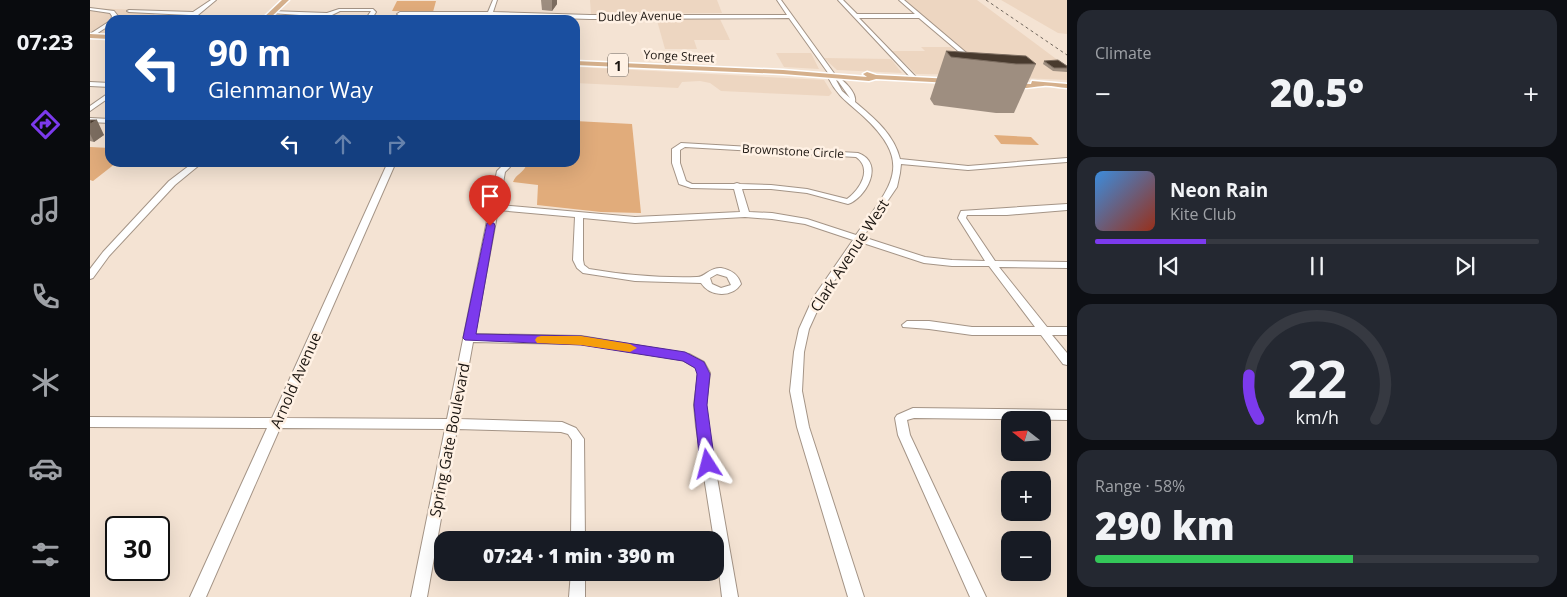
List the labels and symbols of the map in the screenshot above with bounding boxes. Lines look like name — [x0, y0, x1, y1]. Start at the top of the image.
street label: Dudley Avenue — [598, 7, 682, 25]
street label: Yonge Street — [643, 46, 715, 66]
road number: 1 — [608, 54, 628, 76]
street label: Brownstone Circle — [742, 140, 845, 162]
pin — [469, 175, 511, 226]
street label: Clark Avenue West — [805, 195, 893, 315]
street label: Arnold Avenue — [265, 329, 325, 431]
street label: Spring Gate Boulevard — [424, 361, 474, 519]
north arrow — [1001, 411, 1051, 461]
position arrow — [681, 437, 733, 489]
speed limit sign: 30 — [105, 516, 170, 581]

